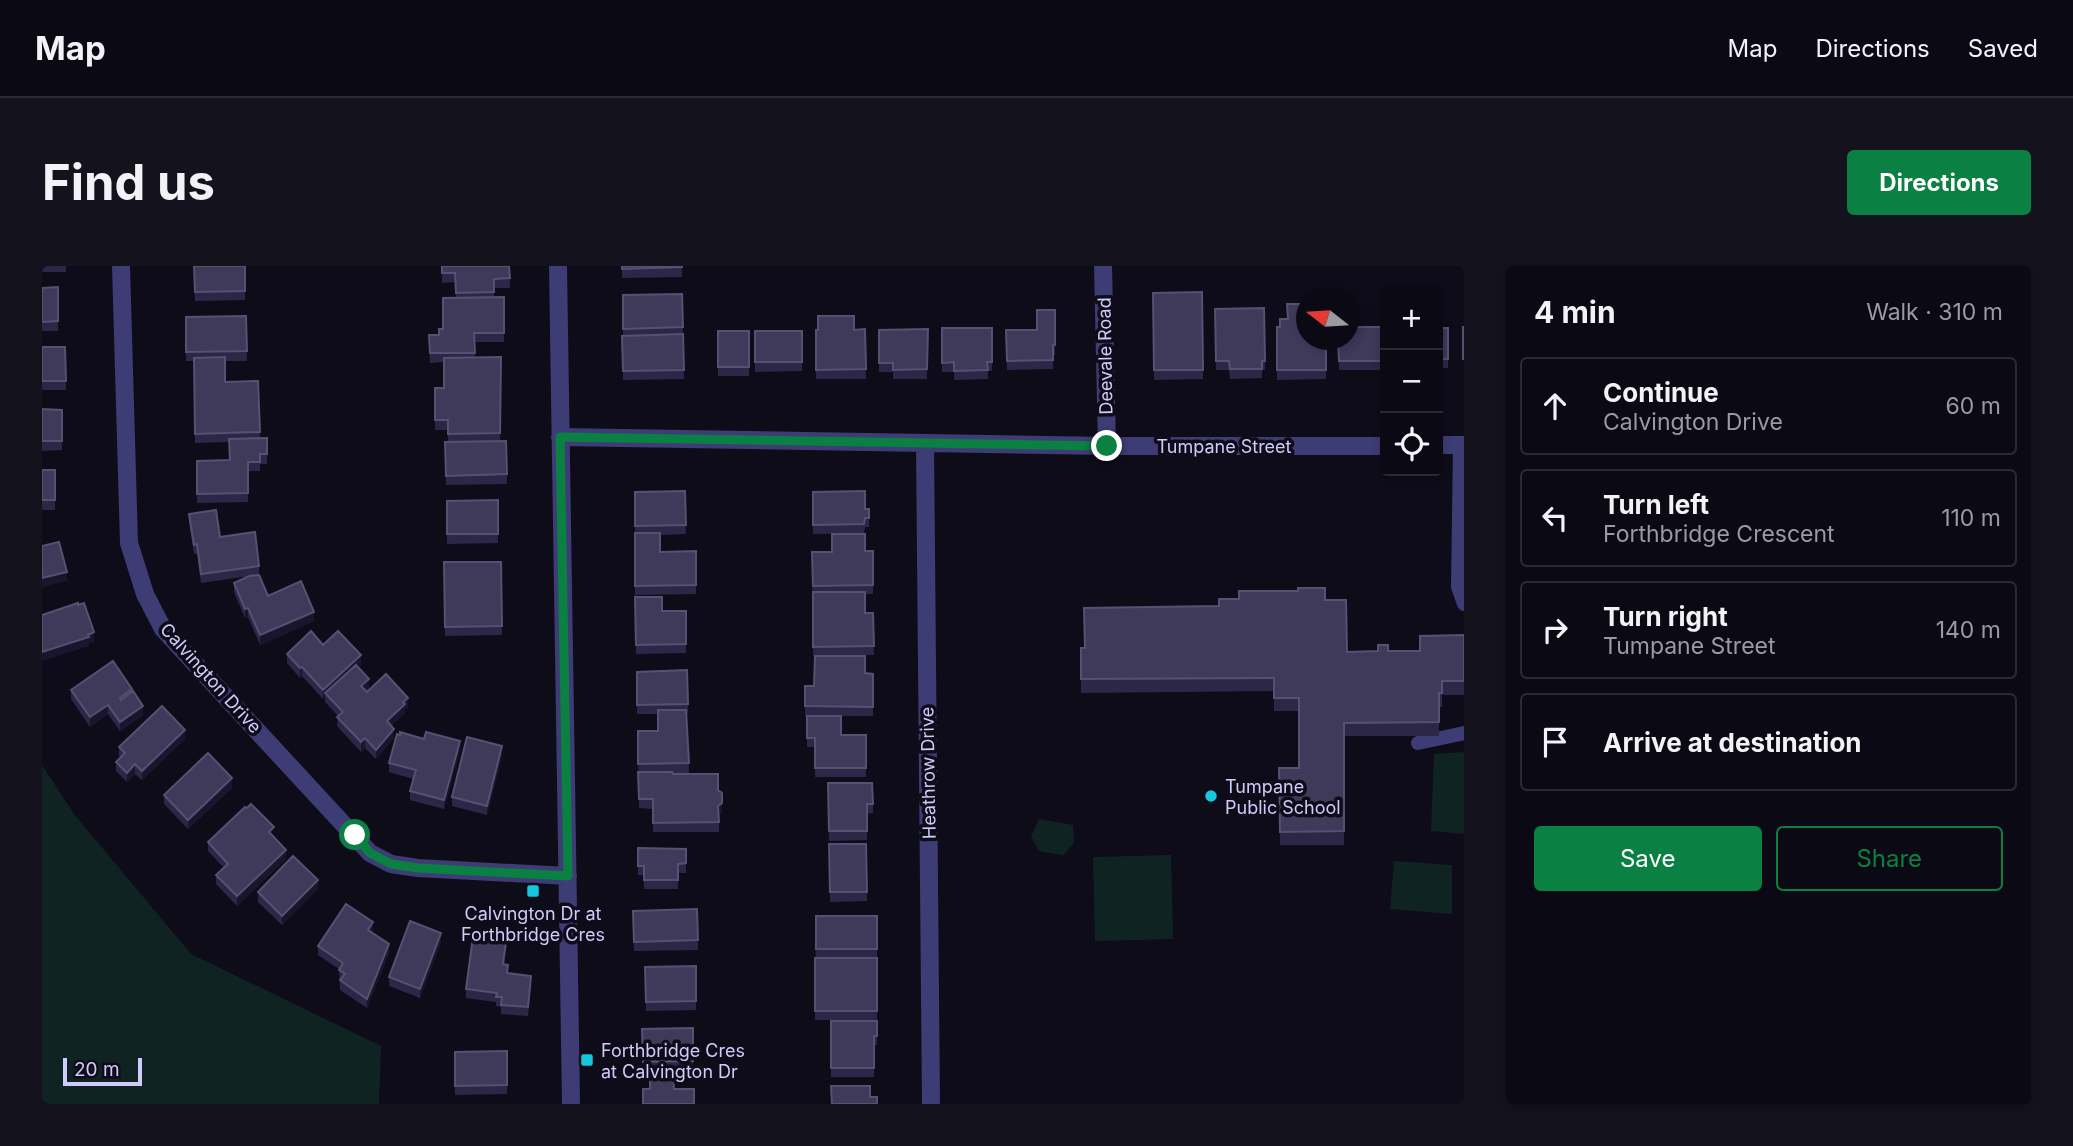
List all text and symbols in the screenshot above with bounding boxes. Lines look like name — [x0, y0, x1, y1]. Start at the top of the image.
text: Map — [35, 28, 106, 68]
text: Map — [1728, 34, 1777, 63]
text: Directions — [1815, 34, 1930, 63]
text: Saved — [1968, 34, 2038, 63]
button: Directions — [1847, 150, 2031, 215]
text: Find us — [42, 153, 215, 212]
north arrow — [1296, 287, 1359, 350]
map controls — [1380, 287, 1443, 476]
button: + — [1380, 287, 1443, 350]
text: 4 min — [1534, 294, 1616, 330]
street label: Deevale Road — [1093, 297, 1117, 415]
text: Walk · 310 m — [1866, 298, 2003, 326]
button: − — [1380, 350, 1443, 413]
text: Continue — [1603, 377, 1719, 408]
icon: ahead — [1536, 387, 1574, 425]
text: 60 m — [1946, 392, 2001, 420]
text: Calvington Drive — [1603, 408, 1783, 436]
button: locate — [1380, 413, 1443, 476]
route end — [1091, 430, 1122, 461]
street label: Tumpane Street — [1157, 436, 1292, 457]
text: Turn left — [1603, 489, 1709, 520]
icon: left — [1536, 499, 1574, 537]
text: 110 m — [1941, 504, 2001, 532]
text: Forthbridge Crescent — [1603, 520, 1835, 548]
text: Turn right — [1603, 601, 1728, 632]
icon: right — [1536, 611, 1574, 649]
text: 140 m — [1936, 616, 2001, 644]
street label: Calvington Drive — [156, 619, 266, 737]
text: Tumpane Street — [1603, 632, 1776, 660]
street label: Heathrow Drive — [916, 707, 940, 839]
icon: arrive — [1536, 723, 1574, 761]
text: Arrive at destination — [1603, 727, 1862, 758]
place label: Tumpane Public School — [1225, 776, 1341, 818]
marker: Tumpane Public School — [1203, 788, 1219, 804]
route start — [339, 819, 370, 850]
button: Save — [1534, 826, 1762, 891]
button: Share — [1776, 826, 2003, 891]
marker: Calvington Dr at Forthbridge Cres — [525, 883, 541, 899]
place label: Calvington Dr at Forthbridge Cres — [461, 903, 605, 945]
place label: Forthbridge Cres at Calvington Dr — [601, 1040, 745, 1082]
marker: Forthbridge Cres at Calvington Dr — [579, 1052, 595, 1068]
scale bar — [63, 1055, 142, 1087]
text: 20 m — [74, 1058, 120, 1081]

